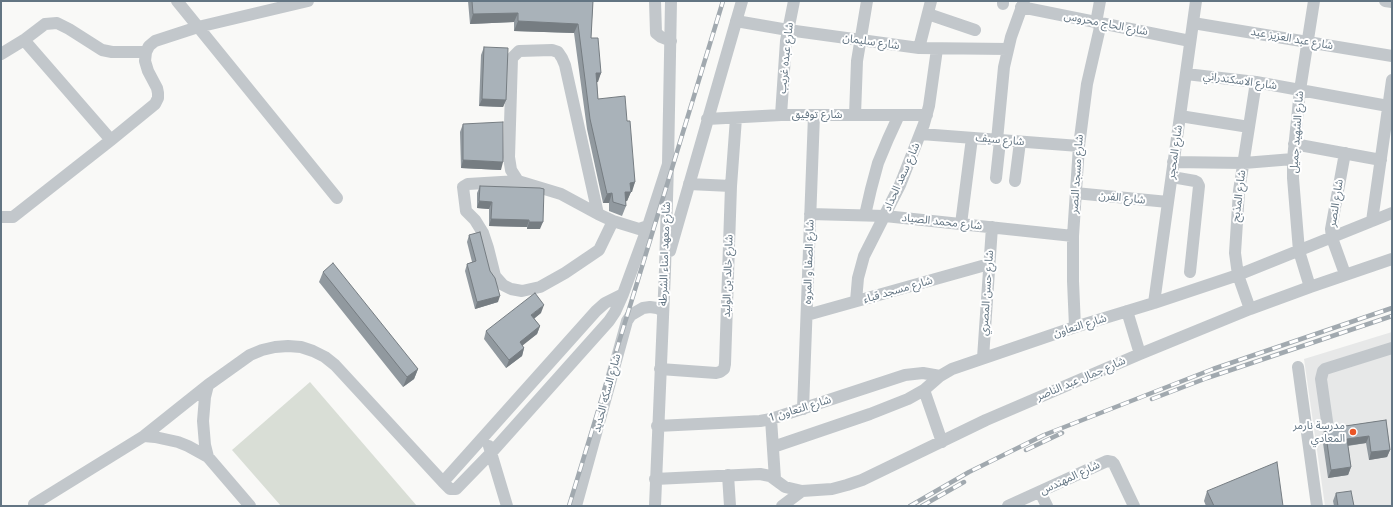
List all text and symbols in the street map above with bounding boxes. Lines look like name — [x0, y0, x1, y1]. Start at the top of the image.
street label: شارع الحاج محروس — [1063, 9, 1149, 39]
street label: شارع عبده غريب — [776, 22, 796, 94]
street label: شارع عبد العزيز عيد — [1250, 25, 1334, 53]
street label: شارع سليمان — [842, 31, 900, 53]
street label: شارع الاسكندراني — [1202, 69, 1278, 93]
street label: شارع الشهيد جميل — [1288, 90, 1306, 174]
street label: شارع توفيق — [792, 108, 842, 122]
street label: شارع المحجر — [1165, 124, 1185, 180]
street label: شارع سيف — [975, 131, 1025, 149]
street label: شارع مسجد النصر — [1068, 134, 1086, 214]
street label: شارع سعد الحداد — [881, 141, 923, 213]
street label: شارع المذبح — [1229, 169, 1249, 223]
street label: شارع النصر — [1326, 178, 1346, 228]
street label: شارع الفرن — [1098, 189, 1146, 207]
street label: شارع معهد امناء الشرطة — [657, 202, 673, 306]
street label: شارع محمد الصياد — [901, 211, 983, 233]
street label: شارع الصفا و المروه — [801, 219, 817, 305]
street label: شارع خالد بن الوليد — [720, 234, 736, 318]
street label: شارع حسن المصري — [977, 250, 997, 336]
street label: شارع مسجد قباء — [862, 274, 934, 306]
street label: شارع التعاون — [1052, 312, 1108, 340]
street label: شارع السكه الحديد — [590, 352, 624, 434]
street label: شارع جمال عبد الناصر — [1034, 354, 1128, 404]
street label: شارع التعاون 1 — [767, 393, 833, 425]
place label: مدرسة نارمر المعادي — [1293, 419, 1345, 445]
marker: مدرسة نارمر المعادي — [1348, 427, 1358, 437]
street label: شارع المهندس — [1038, 458, 1102, 498]

